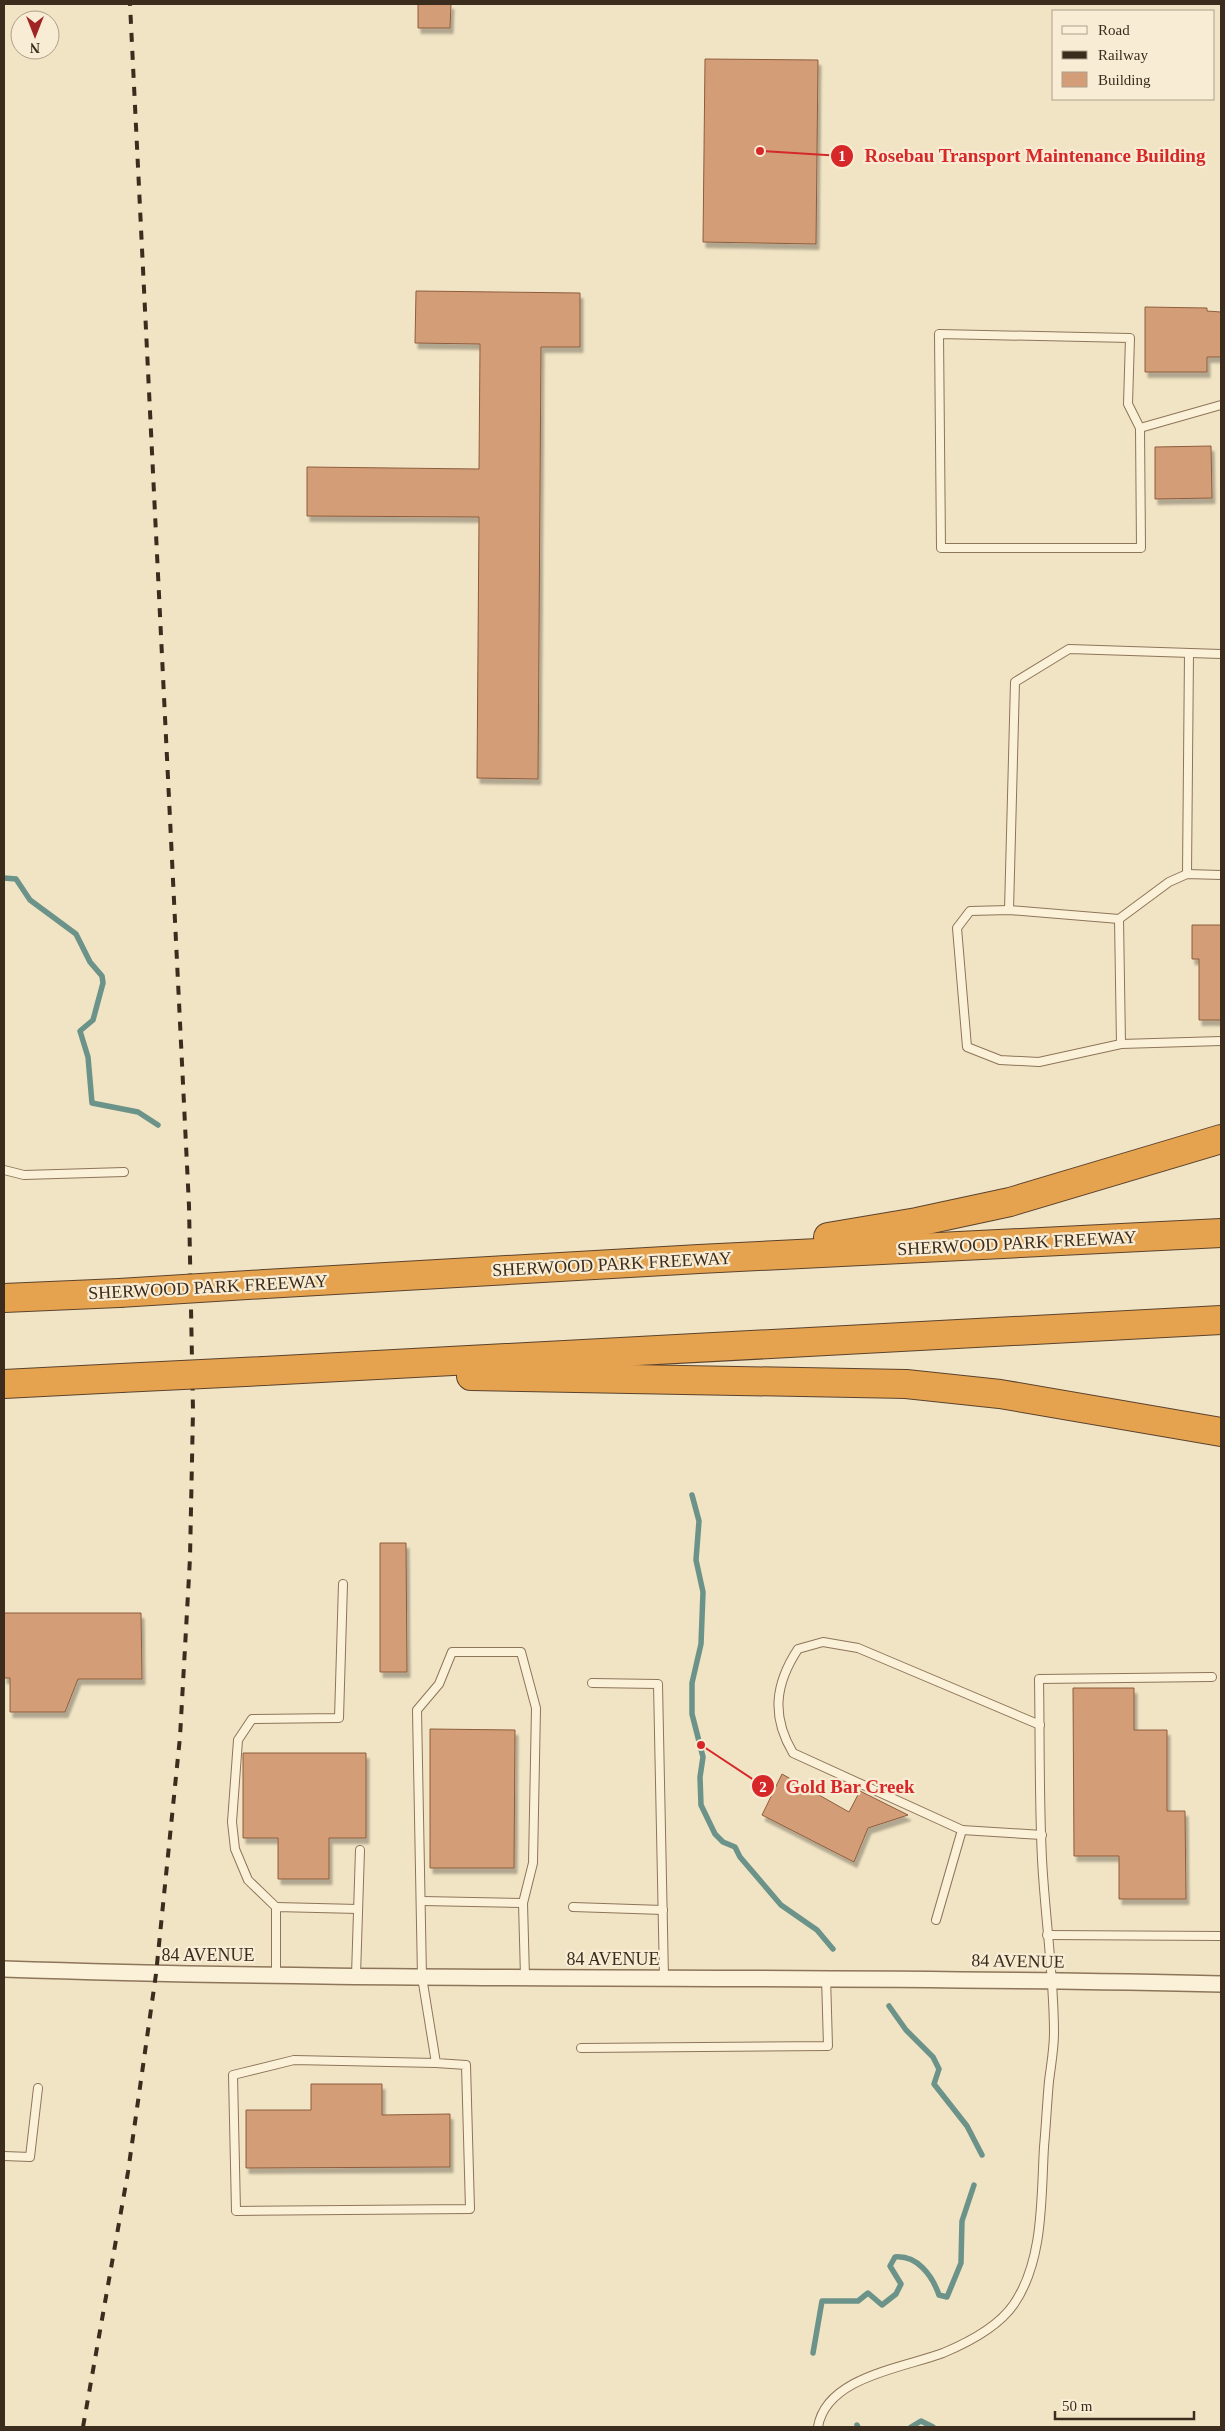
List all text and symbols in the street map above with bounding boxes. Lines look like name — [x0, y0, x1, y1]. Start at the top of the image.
north arrow — [10, 10, 60, 60]
legend — [1052, 10, 1215, 100]
text: Road — [1098, 22, 1130, 38]
text: N — [30, 40, 40, 55]
text: Railway — [1098, 47, 1148, 63]
text: Building — [1098, 72, 1151, 88]
callout: Rosebau Transport Maintenance Building — [830, 139, 1216, 173]
text: Rosebau Transport Maintenance Building — [865, 145, 1206, 166]
text: 1 — [838, 148, 846, 164]
street label: SHERWOOD PARK FREEWAY — [897, 1227, 1137, 1259]
street label: SHERWOOD PARK FREEWAY — [492, 1248, 732, 1280]
street label: SHERWOOD PARK FREEWAY — [88, 1271, 328, 1303]
callout: Gold Bar Creek — [750, 1769, 925, 1803]
text: Gold Bar Creek — [785, 1776, 915, 1797]
text: 2 — [759, 1779, 767, 1795]
street label: 84 AVENUE — [161, 1945, 255, 1965]
street label: 84 AVENUE — [566, 1949, 660, 1969]
street label: 84 AVENUE — [971, 1950, 1065, 1972]
scale bar — [1055, 2388, 1194, 2420]
text: 50 m — [1062, 2398, 1093, 2414]

